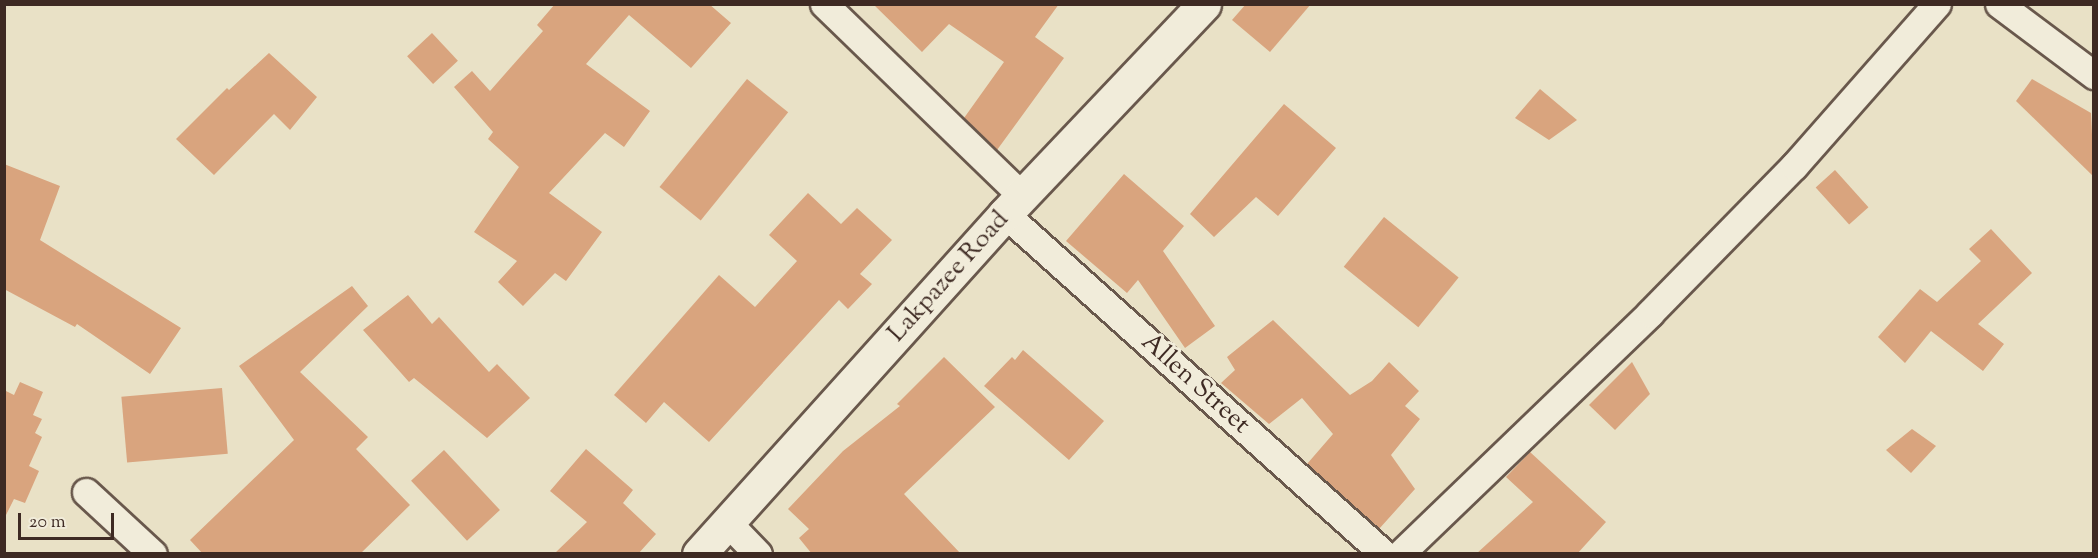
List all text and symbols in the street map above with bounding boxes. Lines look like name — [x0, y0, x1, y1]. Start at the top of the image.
street label: Lakpazee Road — [882, 205, 1016, 349]
street label: Allen Street — [1134, 327, 1256, 441]
scale bar — [21, 501, 117, 539]
text: 20 m — [29, 510, 66, 536]

